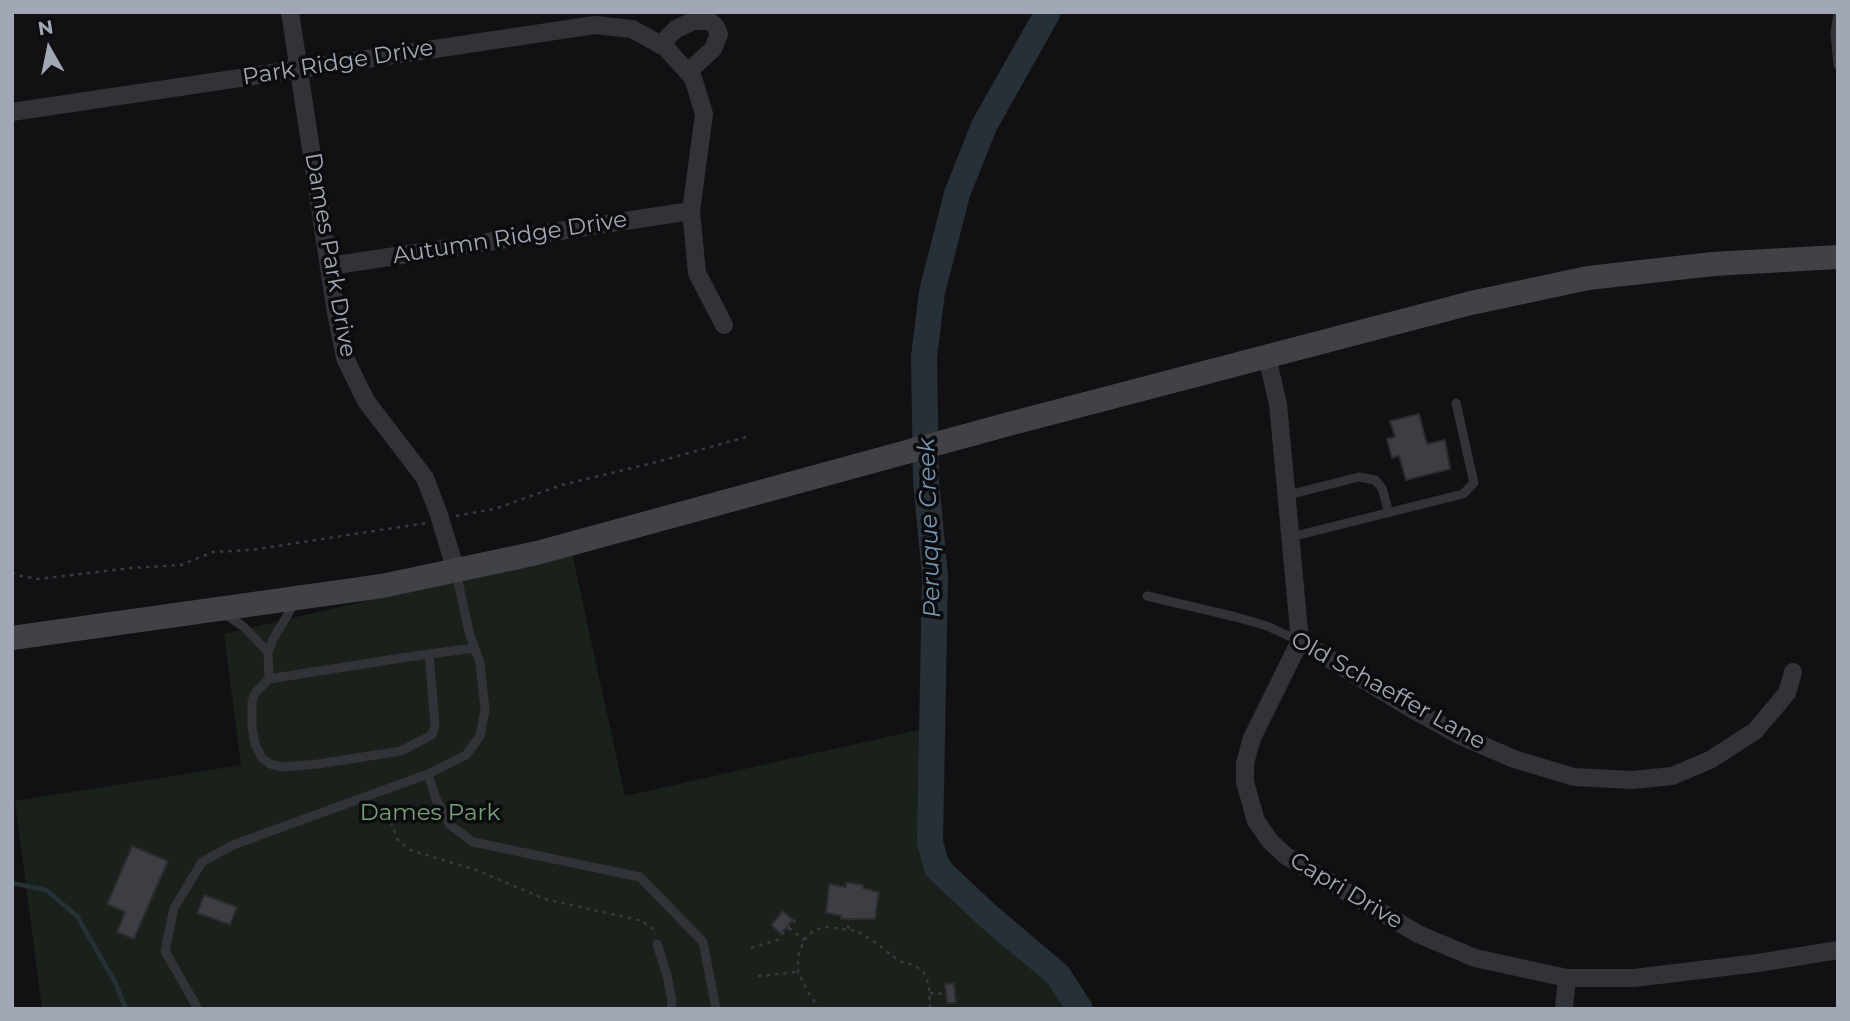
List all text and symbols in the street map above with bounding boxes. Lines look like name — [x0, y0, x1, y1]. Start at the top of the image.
north arrow — [14, 14, 84, 84]
text: N — [36, 15, 55, 40]
street label: Park Ridge Drive — [241, 34, 435, 92]
street label: Dames Park Drive — [298, 151, 362, 359]
street label: Autumn Ridge Drive — [391, 206, 629, 270]
water label: Peruque Creek — [912, 437, 948, 619]
street label: Old Schaeffer Lane — [1286, 626, 1490, 756]
park label: Dames Park — [360, 799, 500, 827]
street label: Capri Drive — [1285, 847, 1407, 935]

